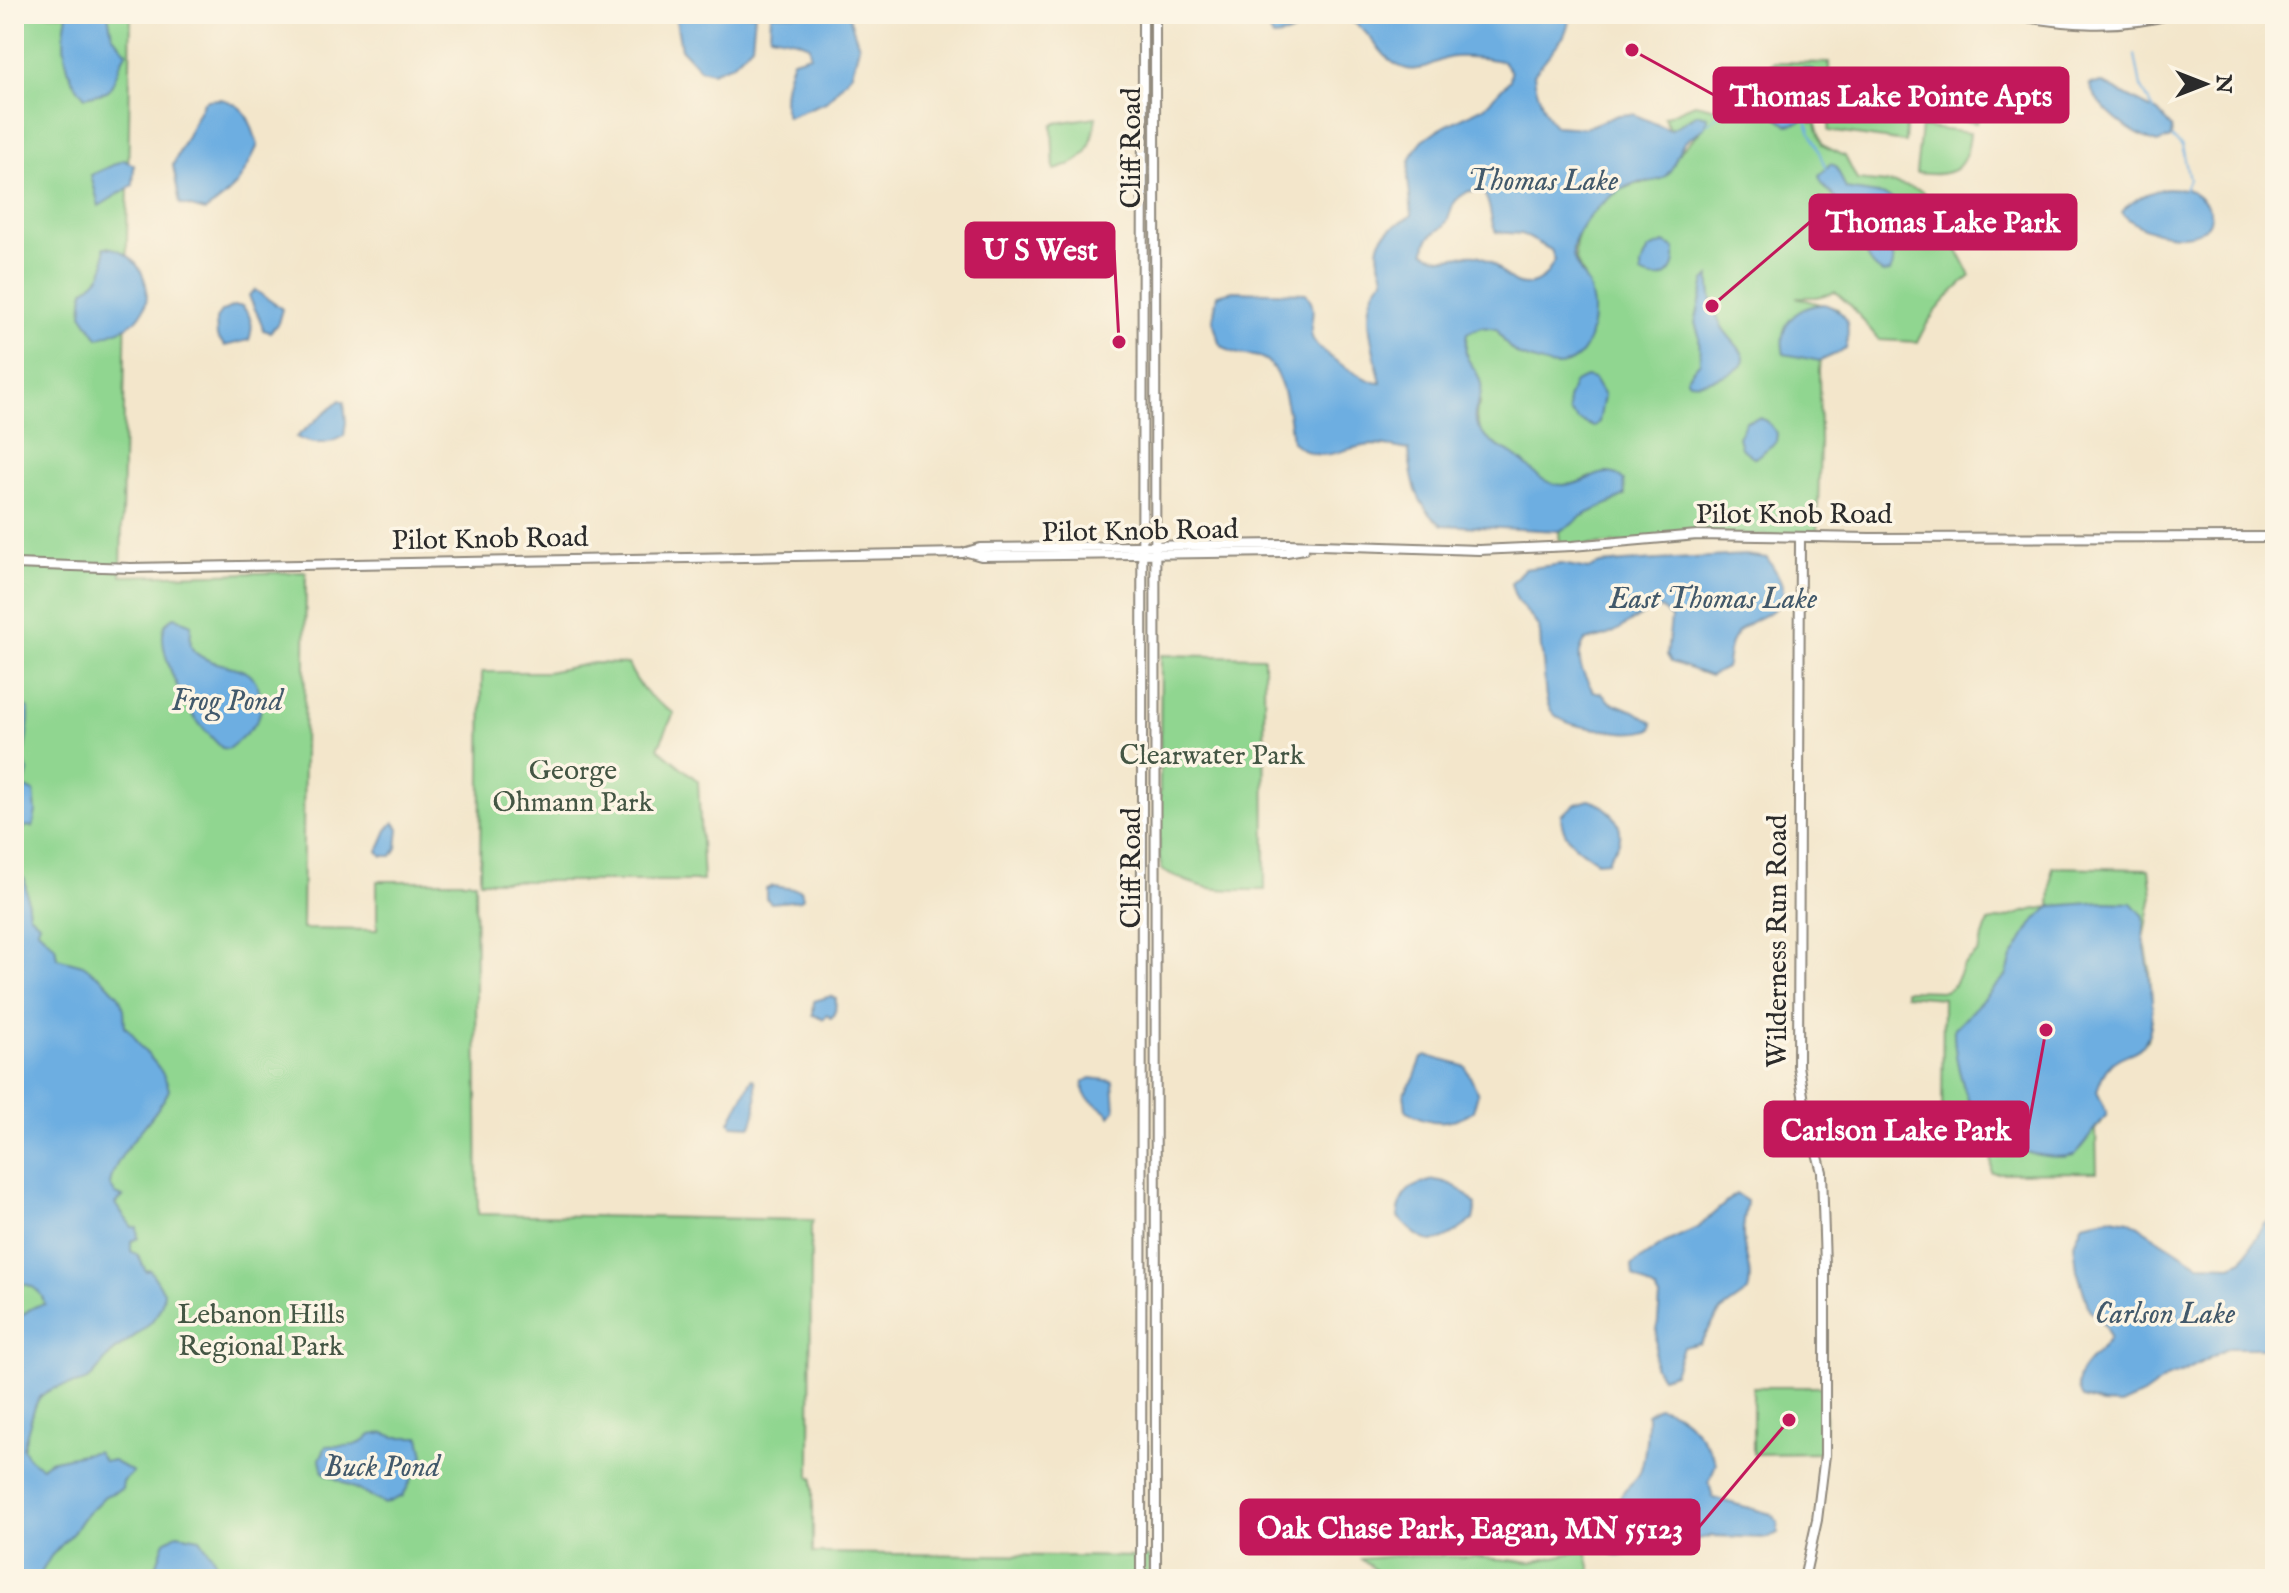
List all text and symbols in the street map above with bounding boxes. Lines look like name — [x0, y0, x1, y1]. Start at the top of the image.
north arrow — [2165, 44, 2245, 124]
callout: Thomas Lake Pointe Apts — [1714, 68, 2068, 122]
text: N — [2209, 73, 2237, 94]
text: Thomas Lake Pointe Apts — [1729, 79, 2052, 117]
street label: Cliff Road — [1115, 87, 1150, 209]
water label: Thomas Lake — [1468, 163, 1618, 201]
callout: Thomas Lake Park — [1810, 195, 2076, 249]
text: Thomas Lake Park — [1825, 205, 2061, 243]
callout: U S West — [966, 223, 1114, 277]
text: U S West — [982, 233, 1098, 271]
street label: Pilot Knob Road — [1696, 498, 1892, 533]
street label: Pilot Knob Road — [1041, 513, 1239, 551]
street label: Pilot Knob Road — [391, 521, 589, 559]
water label: East Thomas Lake — [1608, 581, 1817, 619]
water label: Frog Pond — [171, 683, 285, 721]
park label: Clearwater Park — [1119, 739, 1306, 774]
park label: George Ohmann Park — [492, 754, 655, 821]
street label: Cliff Road — [1115, 807, 1150, 929]
street label: Wilderness Run Road — [1761, 814, 1796, 1068]
callout: Carlson Lake Park — [1765, 1102, 2028, 1156]
text: Carlson Lake Park — [1781, 1113, 2012, 1151]
water label: Carlson Lake — [2095, 1296, 2235, 1334]
park label: Lebanon Hills Regional Park — [177, 1298, 345, 1365]
water label: Buck Pond — [324, 1449, 442, 1487]
callout: Oak Chase Park, Eagan, MN 55123 — [1241, 1500, 1699, 1554]
text: Oak Chase Park, Eagan, MN 55123 — [1257, 1511, 1683, 1549]

